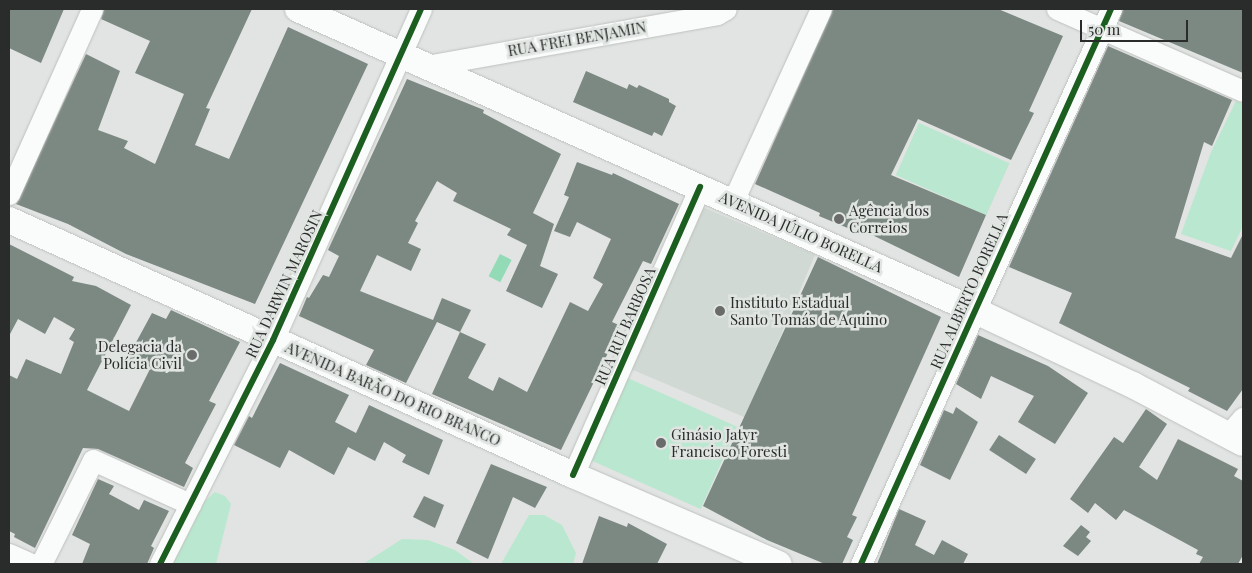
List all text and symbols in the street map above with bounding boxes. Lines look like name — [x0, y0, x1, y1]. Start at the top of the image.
scale bar — [1082, 10, 1190, 42]
street label: RUA FREI BENJAMIN — [506, 18, 648, 60]
text: 50 m — [1088, 19, 1120, 39]
street label: AVENIDA JÚLIO BORELLA — [717, 188, 885, 276]
place label: Agência dos Correios — [849, 201, 929, 236]
street label: RUA DARWIN MAROSIN — [242, 207, 326, 361]
street label: RUA ALBERTO BORELLA — [926, 210, 1012, 372]
marker: Agência dos Correios — [833, 213, 845, 225]
street label: RUA RUI BARBOSA — [591, 264, 659, 388]
place label: Instituto Estadual Santo Tomás de Aquino — [730, 293, 888, 328]
marker: Instituto Estadual Santo Tomás de Aquino — [714, 305, 726, 317]
place label: Delegacia da Polícia Civil — [98, 337, 182, 372]
street label: AVENIDA BARÃO DO RIO BRANCO — [282, 338, 504, 450]
marker: Delegacia da Polícia Civil — [186, 349, 198, 361]
place label: Ginásio Jatyr Francisco Foresti — [671, 425, 787, 460]
marker: Ginásio Jatyr Francisco Foresti — [655, 437, 667, 449]

